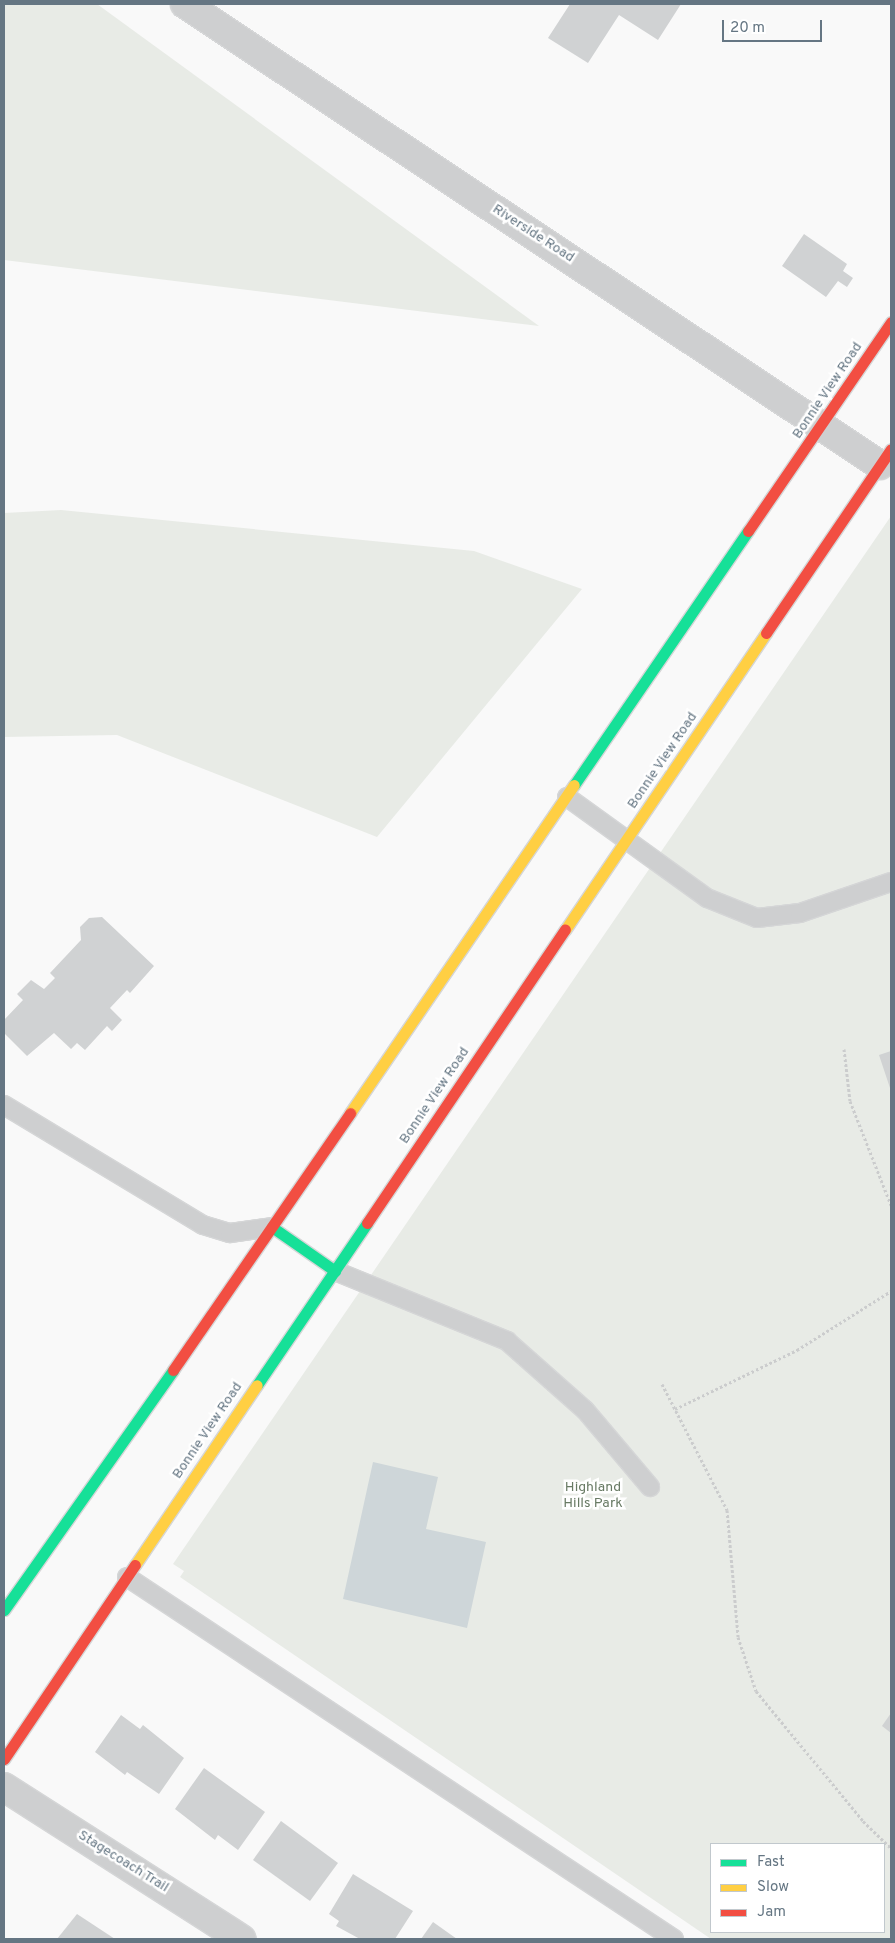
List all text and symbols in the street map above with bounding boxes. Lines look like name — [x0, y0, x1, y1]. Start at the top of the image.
scale bar — [725, 10, 825, 42]
text: 20 m — [730, 19, 765, 38]
street label: Riverside Road — [489, 201, 577, 267]
street label: Bonnie View Road — [789, 339, 867, 443]
street label: Bonnie View Road — [624, 709, 702, 813]
street label: Bonnie View Road — [396, 1044, 474, 1148]
street label: Bonnie View Road — [169, 1379, 247, 1483]
park label: Highland Hills Park — [563, 1480, 623, 1512]
street label: Stagecoach Trail — [74, 1827, 172, 1897]
legend — [710, 1843, 885, 1933]
text: Fast — [757, 1853, 785, 1872]
text: Slow — [757, 1878, 789, 1897]
text: Jam — [757, 1903, 786, 1922]

